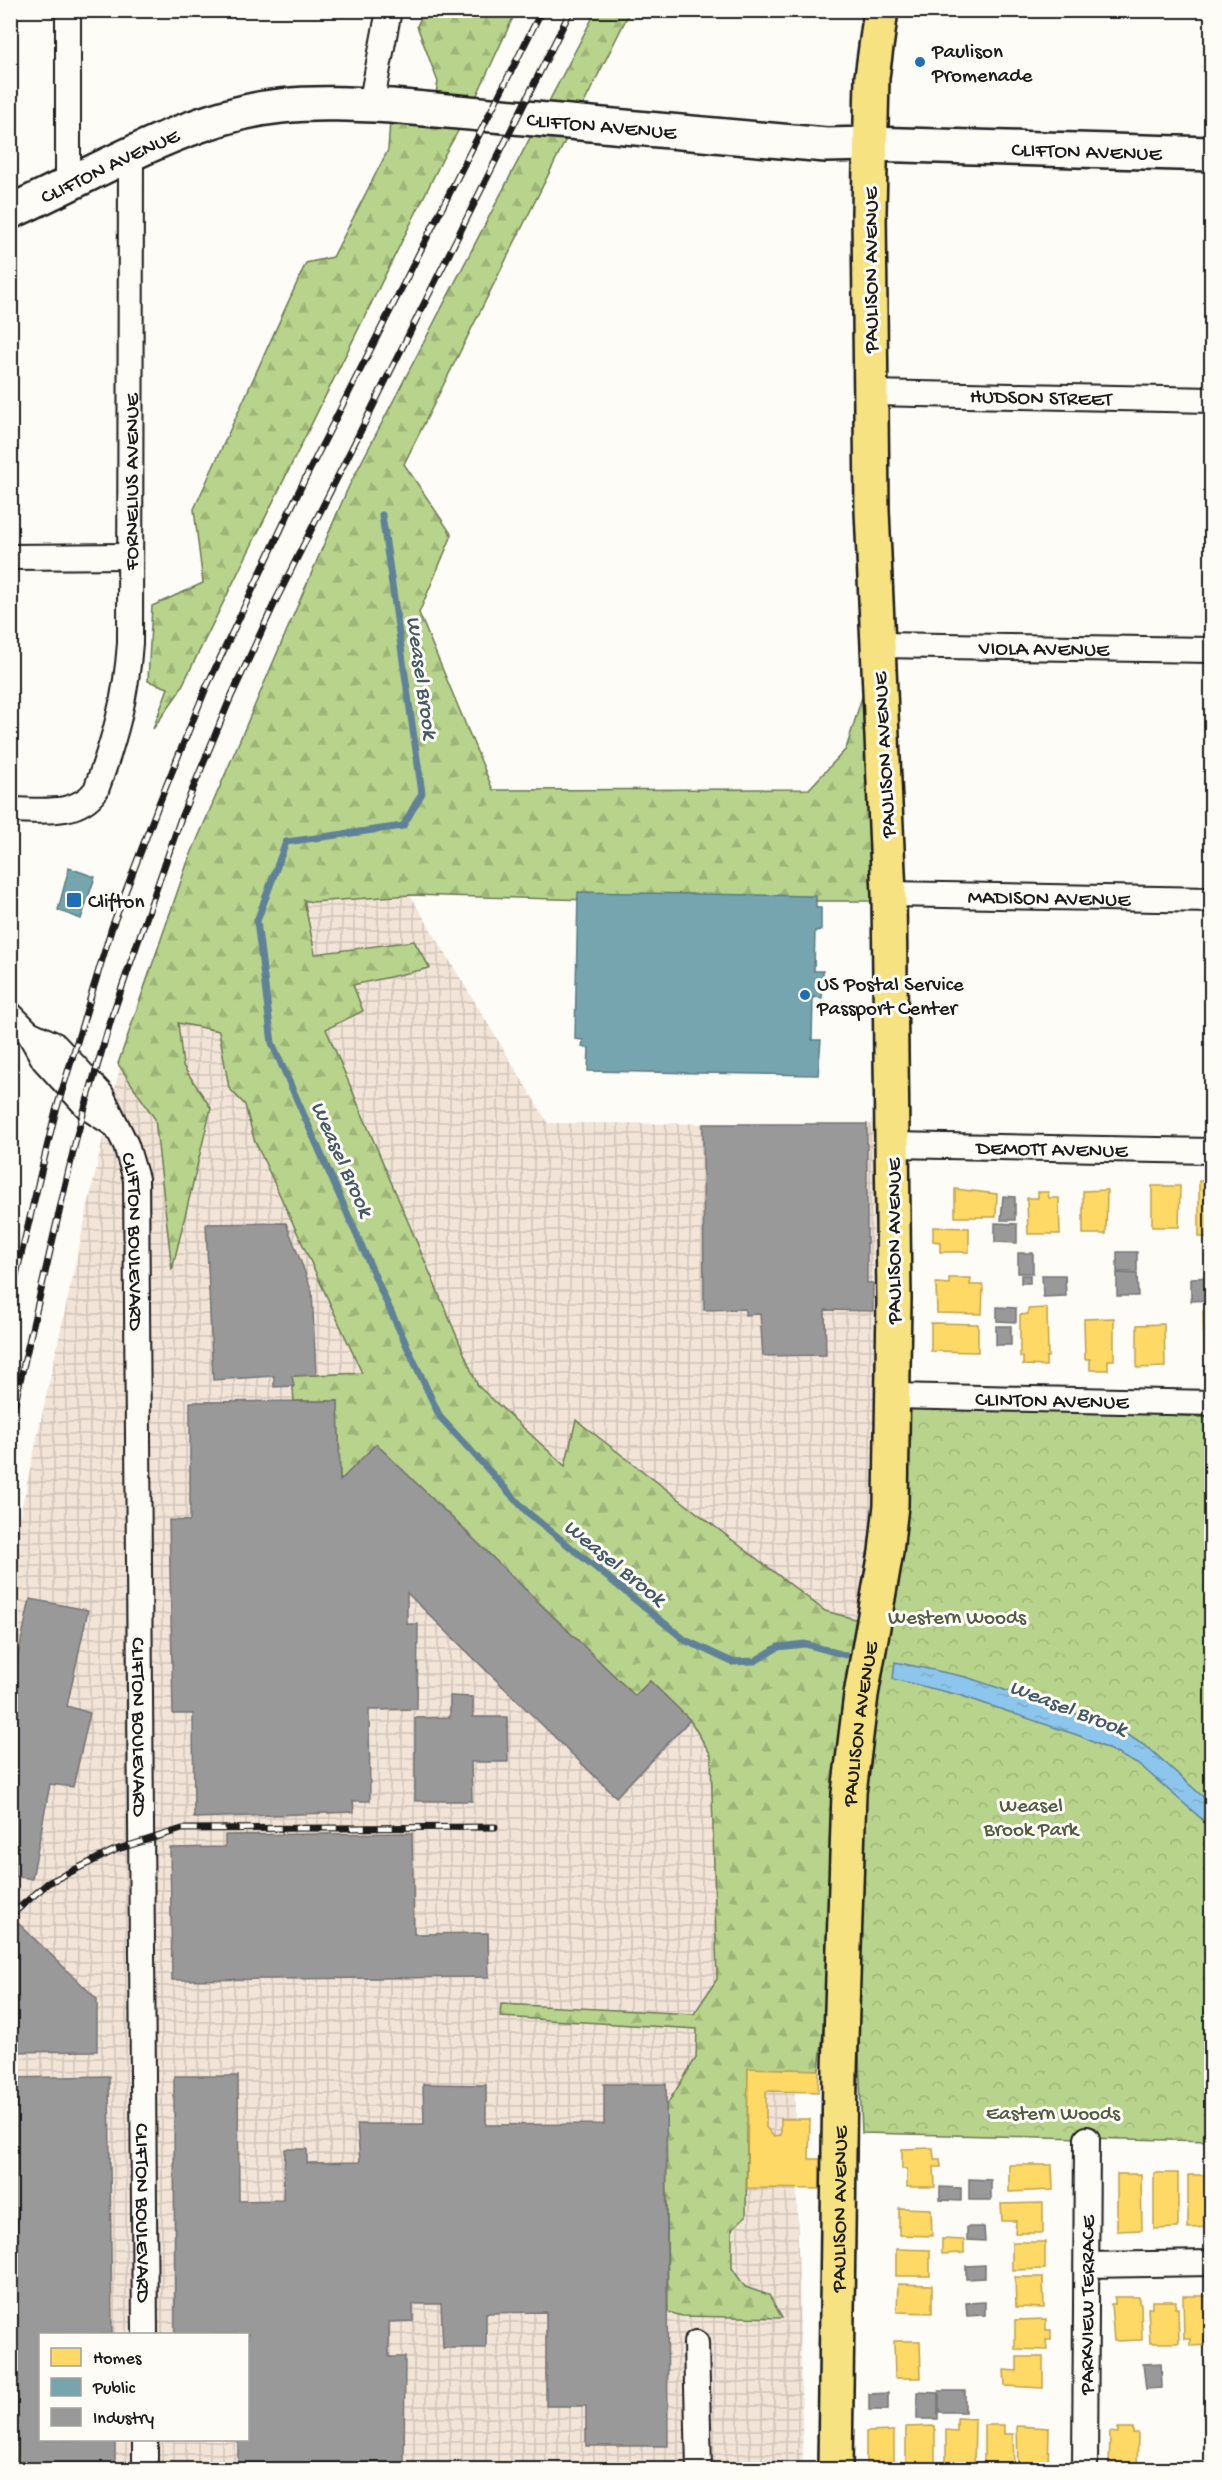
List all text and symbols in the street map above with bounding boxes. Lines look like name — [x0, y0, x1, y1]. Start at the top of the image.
place label: Paulison Promenade — [931, 41, 1034, 90]
marker: Paulison Promenade — [913, 55, 927, 69]
street label: CLIFTON AVENUE — [525, 109, 678, 148]
street label: CLIFTON AVENUE — [38, 125, 185, 212]
street label: CLIFTON AVENUE — [1011, 139, 1163, 169]
street label: PAULISON AVENUE — [861, 186, 886, 354]
street label: HUDSON STREET — [970, 386, 1113, 414]
street label: FORNELIUS AVENUE — [121, 392, 147, 571]
water label: Weasel Brook — [399, 615, 442, 743]
street label: VIOLA AVENUE — [977, 637, 1110, 664]
street label: PAULISON AVENUE — [870, 670, 903, 839]
street label: MADISON AVENUE — [967, 886, 1132, 914]
marker: Clifton — [65, 891, 83, 909]
place label: Clifton — [88, 891, 144, 916]
place label: US Postal Service Passport Center — [816, 974, 965, 1023]
marker: US Postal Service Passport Center — [798, 988, 812, 1002]
water label: Weasel Brook — [303, 1098, 378, 1223]
street label: DEMOTT AVENUE — [974, 1138, 1129, 1165]
street label: CLIFTON BOULEVARD — [113, 1150, 146, 1331]
street label: PAULISON AVENUE — [884, 1157, 909, 1325]
street label: CLINTON AVENUE — [975, 1389, 1130, 1417]
water label: Weasel Brook — [557, 1515, 671, 1614]
park label: Western Woods — [888, 1607, 1027, 1632]
street label: CLIFTON BOULEVARD — [124, 1637, 150, 1817]
street label: PAULISON AVENUE — [840, 1639, 886, 1808]
water label: Weasel Brook — [1005, 1675, 1132, 1745]
park label: Weasel Brook Park — [983, 1795, 1081, 1844]
park label: Eastern Woods — [986, 2103, 1121, 2128]
street label: CLIFTON BOULEVARD — [127, 2123, 154, 2303]
street label: PAULISON AVENUE — [828, 2125, 855, 2293]
street label: PARKVIEW TERRACE — [1076, 2214, 1103, 2396]
legend — [39, 2333, 249, 2441]
text: Homes — [93, 2349, 143, 2370]
text: Public — [92, 2379, 136, 2400]
text: Industry — [93, 2409, 154, 2430]

